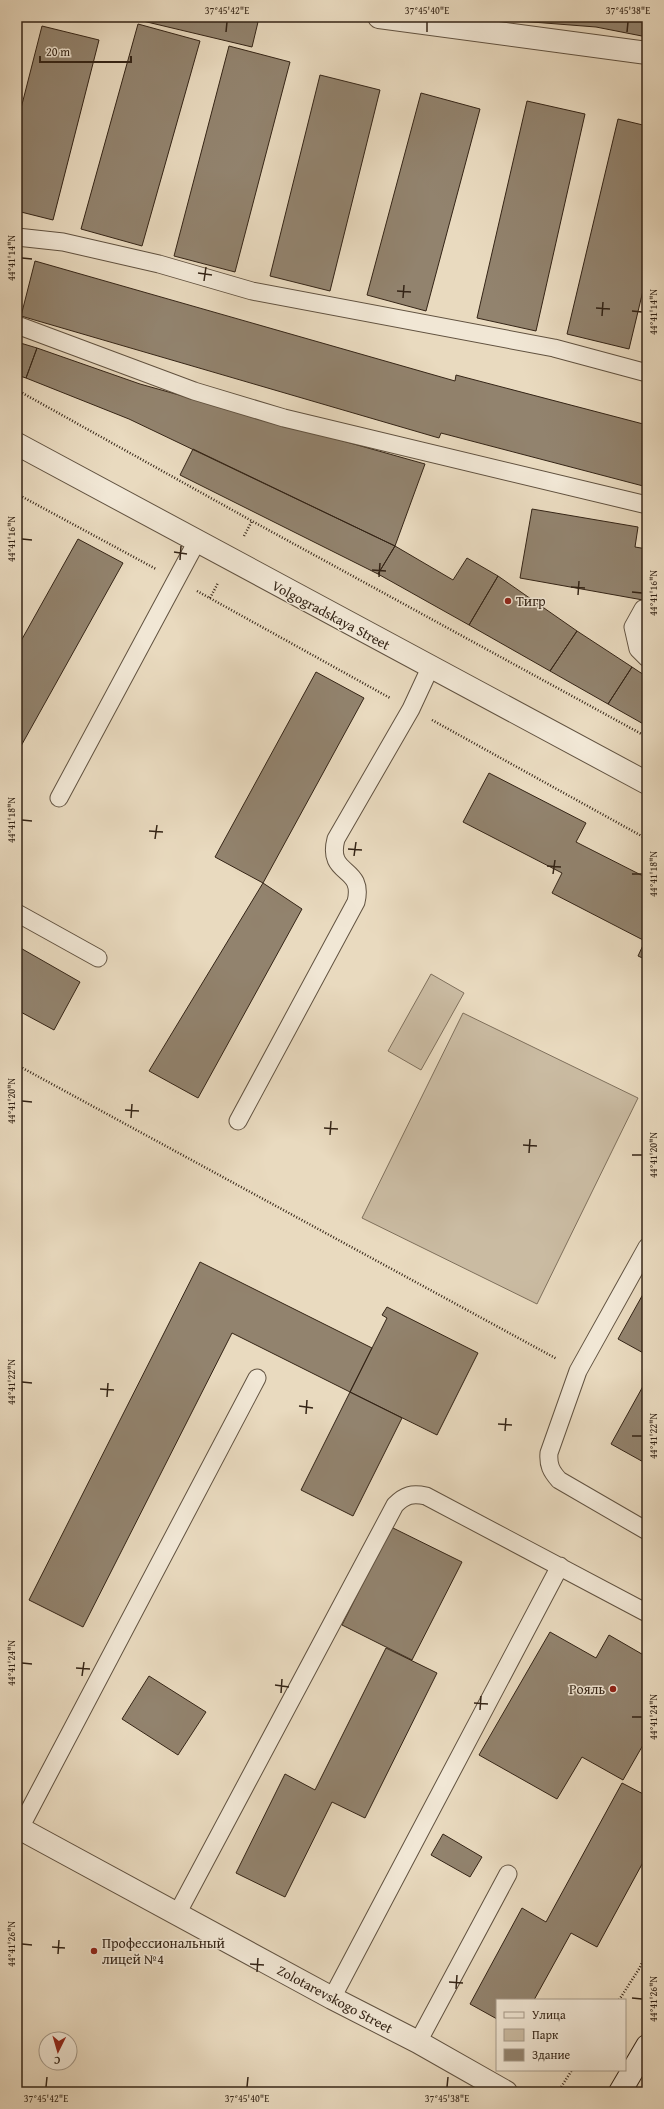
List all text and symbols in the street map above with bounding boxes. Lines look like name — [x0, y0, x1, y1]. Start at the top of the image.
text: 37°45'42"E — [205, 3, 249, 18]
text: 37°45'40"E — [405, 3, 449, 18]
text: 37°45'38"E — [606, 3, 650, 18]
scale bar — [40, 38, 131, 64]
text: 20 m — [46, 43, 70, 60]
text: 44°41'14"N — [4, 235, 19, 281]
text: 44°41'14"N — [646, 289, 661, 335]
text: 44°41'16"N — [4, 516, 19, 562]
text: 44°41'16"N — [646, 570, 661, 616]
street label: Volgogradskaya Street — [268, 575, 394, 655]
place label: Тигр — [516, 591, 546, 611]
marker: Тигр — [503, 596, 513, 606]
text: 44°41'18"N — [4, 797, 19, 843]
text: 44°41'18"N — [646, 851, 661, 897]
text: 44°41'20"N — [4, 1078, 19, 1124]
text: 44°41'20"N — [646, 1132, 661, 1178]
text: 44°41'22"N — [4, 1359, 19, 1405]
text: 44°41'22"N — [646, 1413, 661, 1459]
text: 44°41'24"N — [4, 1640, 19, 1686]
place label: Рояль — [569, 1679, 605, 1699]
marker: Рояль — [608, 1684, 618, 1694]
text: 44°41'24"N — [646, 1694, 661, 1740]
text: 44°41'26"N — [4, 1921, 19, 1967]
place label: Профессиональный лицей №4 — [102, 1933, 225, 1969]
marker: Профессиональный лицей №4 — [89, 1946, 99, 1956]
street label: Zolotarevskogo Street — [274, 1960, 396, 2038]
text: 44°41'26"N — [646, 1976, 661, 2022]
legend — [496, 1999, 626, 2071]
text: Улица — [532, 2006, 566, 2023]
text: Парк — [532, 2026, 559, 2043]
north arrow — [38, 2031, 78, 2071]
text: Здание — [532, 2046, 571, 2063]
text: С — [53, 2053, 61, 2069]
text: 37°45'42"E — [24, 2091, 68, 2106]
text: 37°45'40"E — [225, 2091, 269, 2106]
text: 37°45'38"E — [425, 2091, 469, 2106]

